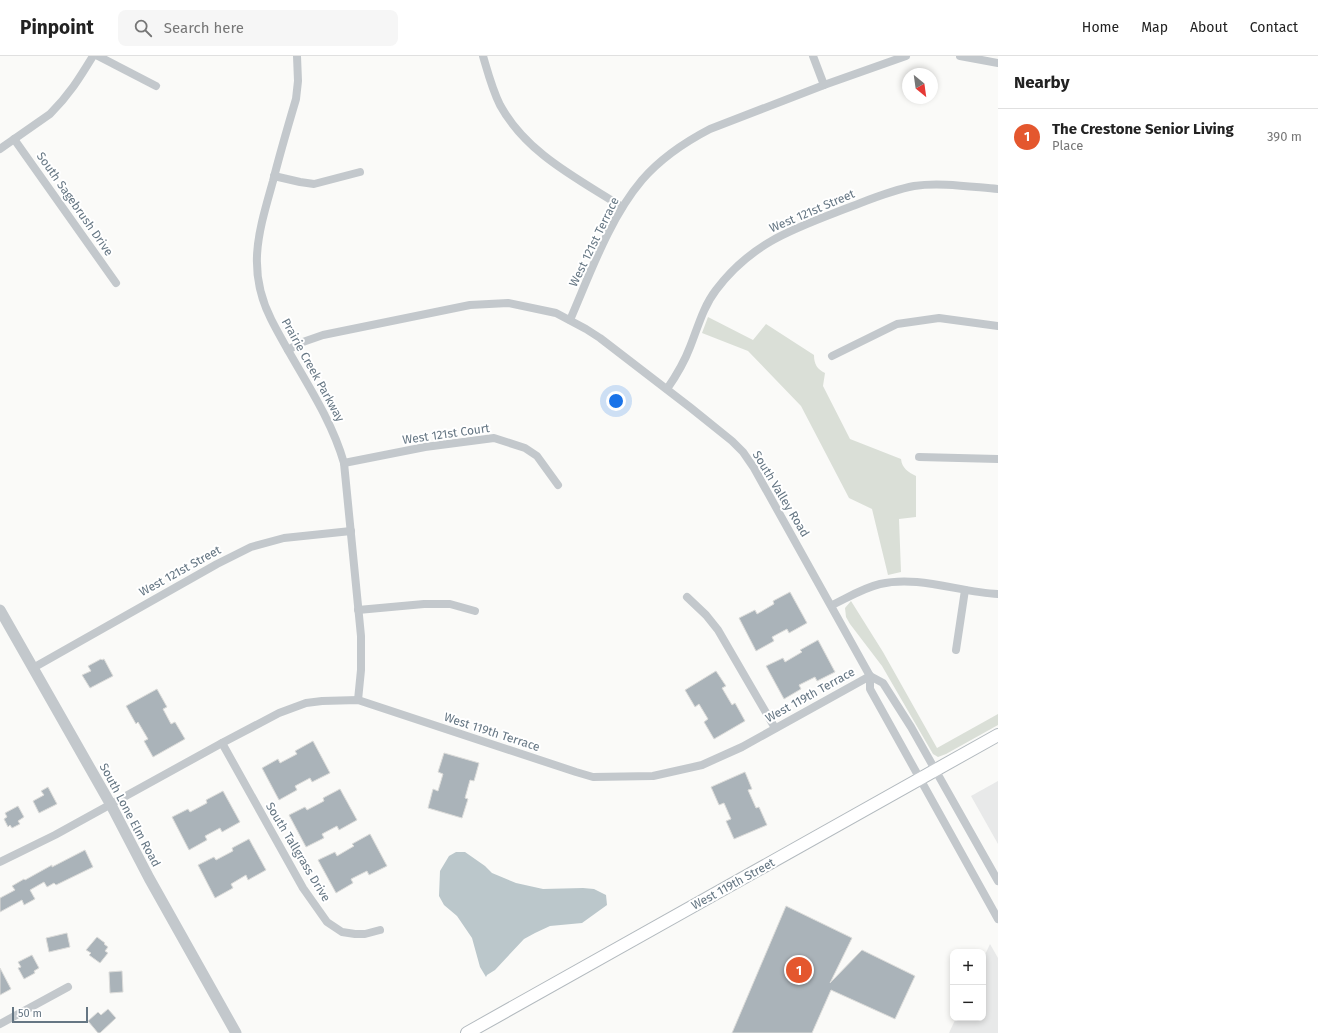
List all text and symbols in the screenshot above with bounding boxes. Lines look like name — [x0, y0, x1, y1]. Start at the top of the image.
search box — [118, 10, 398, 46]
text: Pinpoint — [20, 16, 94, 39]
icon: search — [132, 17, 154, 39]
text: Search here — [164, 19, 244, 37]
text: Home — [1082, 19, 1119, 36]
text: Map — [1141, 19, 1168, 36]
text: About — [1190, 19, 1228, 36]
text: Contact — [1250, 19, 1298, 36]
north arrow — [902, 68, 938, 104]
text: Nearby — [1014, 72, 1069, 93]
text: The Crestone Senior Living — [1052, 120, 1234, 138]
text: 1 — [1024, 129, 1030, 144]
text: 390 m — [1267, 129, 1302, 144]
text: Place — [1052, 138, 1083, 153]
street label: South Sagebrush Drive — [34, 149, 116, 259]
street label: West 121st Street — [767, 186, 857, 235]
street label: West 121st Terrace — [566, 195, 622, 289]
street label: Prairie Creek Parkway — [279, 316, 347, 424]
your location — [606, 391, 626, 411]
street label: West 121st Court — [401, 421, 491, 447]
street label: South Valley Road — [750, 448, 812, 540]
street label: West 121st Street — [137, 542, 224, 599]
street label: West 119th Terrace — [763, 665, 857, 725]
street label: West 119th Terrace — [442, 710, 542, 754]
street label: South Lone Elm Road — [97, 761, 163, 869]
street label: South Tallgrass Drive — [263, 800, 333, 904]
street label: West 119th Street — [689, 855, 778, 913]
map controls — [950, 949, 986, 1021]
button: + — [950, 949, 986, 985]
pin: 1 — [786, 955, 812, 985]
button: − — [950, 985, 986, 1021]
scale bar — [12, 1005, 88, 1024]
text: 50 m — [18, 1007, 42, 1020]

